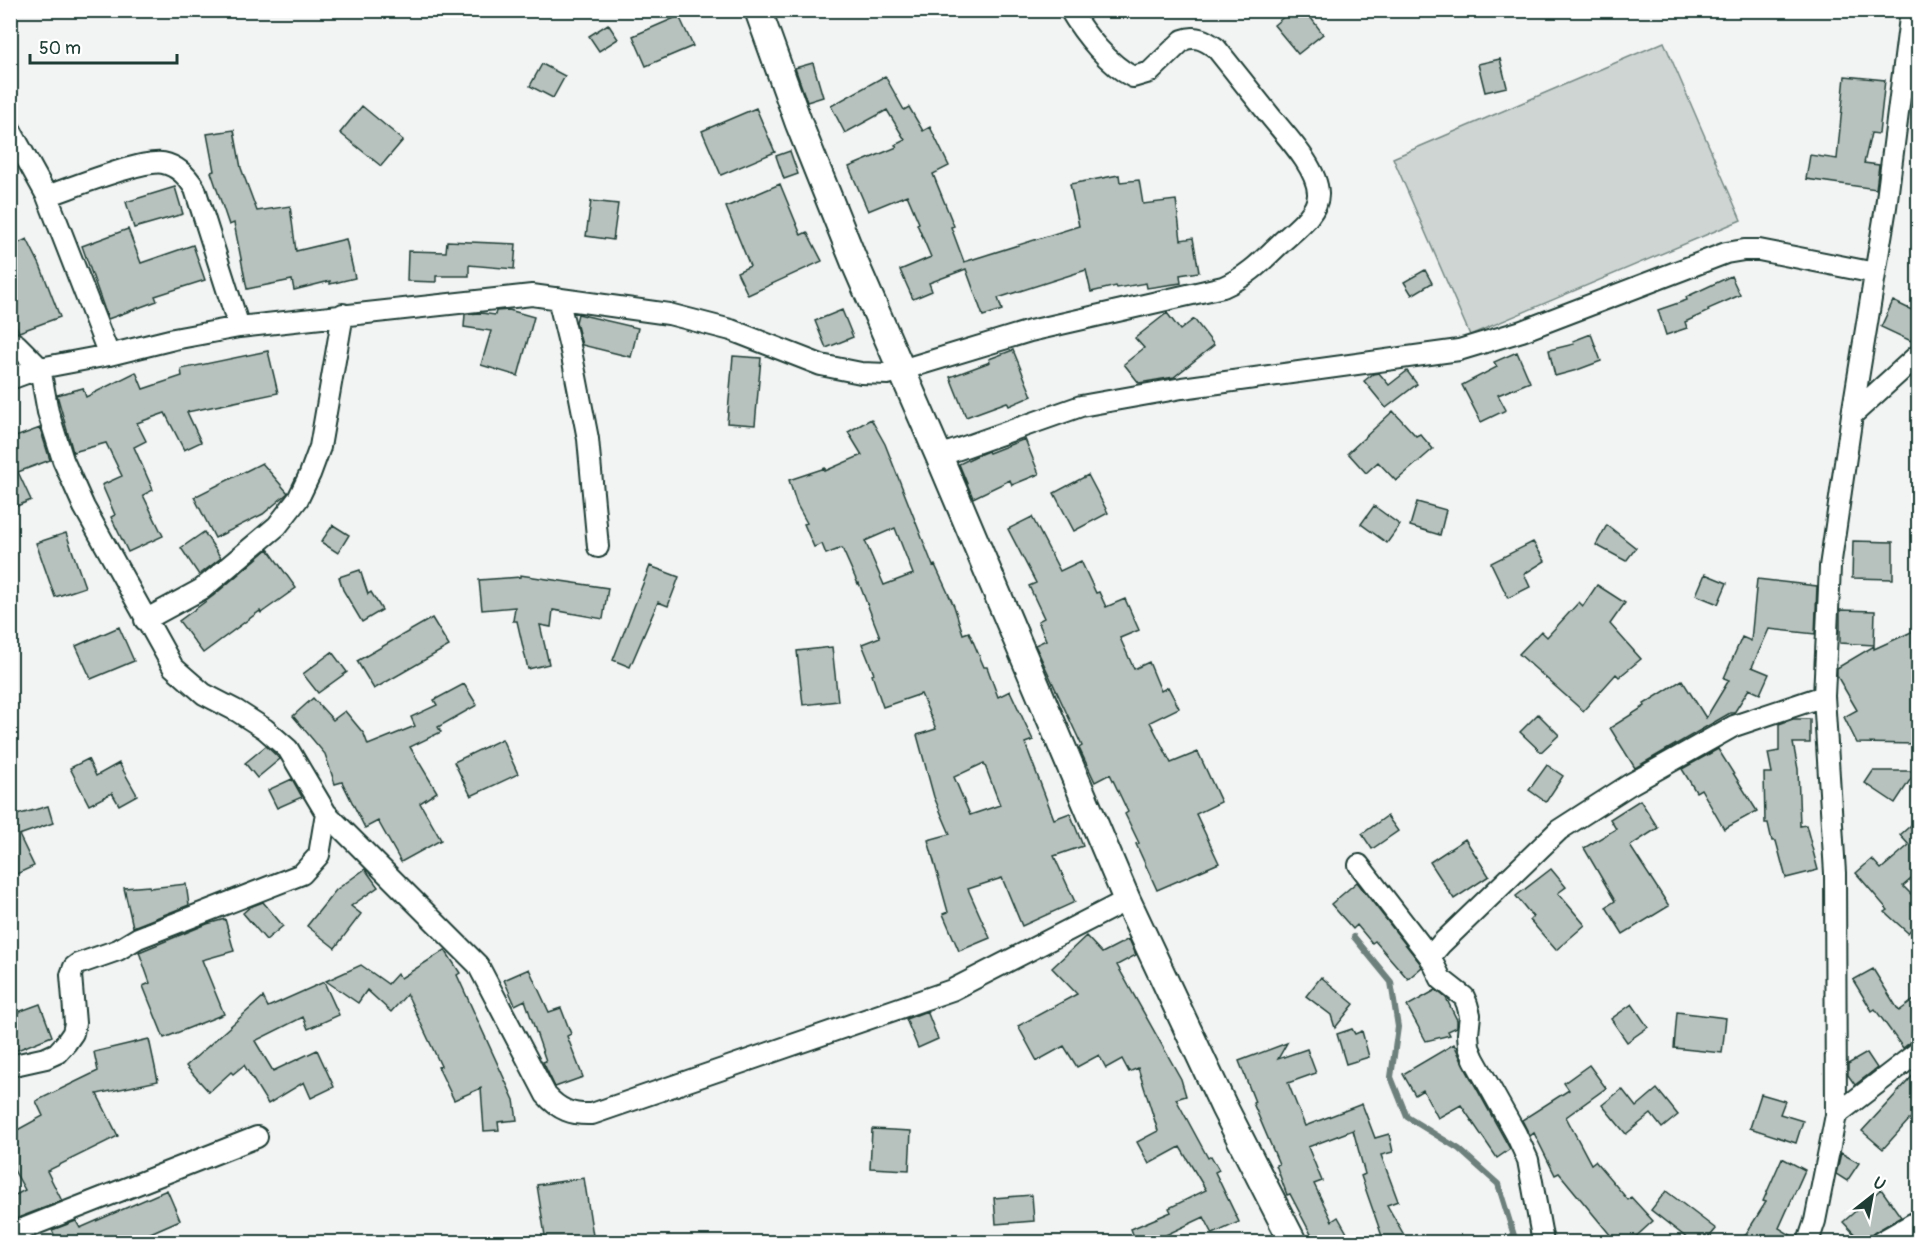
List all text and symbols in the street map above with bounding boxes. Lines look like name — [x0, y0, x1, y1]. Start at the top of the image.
scale bar — [30, 27, 177, 65]
text: 50 m — [39, 37, 81, 60]
north arrow — [1842, 1166, 1902, 1226]
text: U — [1870, 1173, 1889, 1196]

